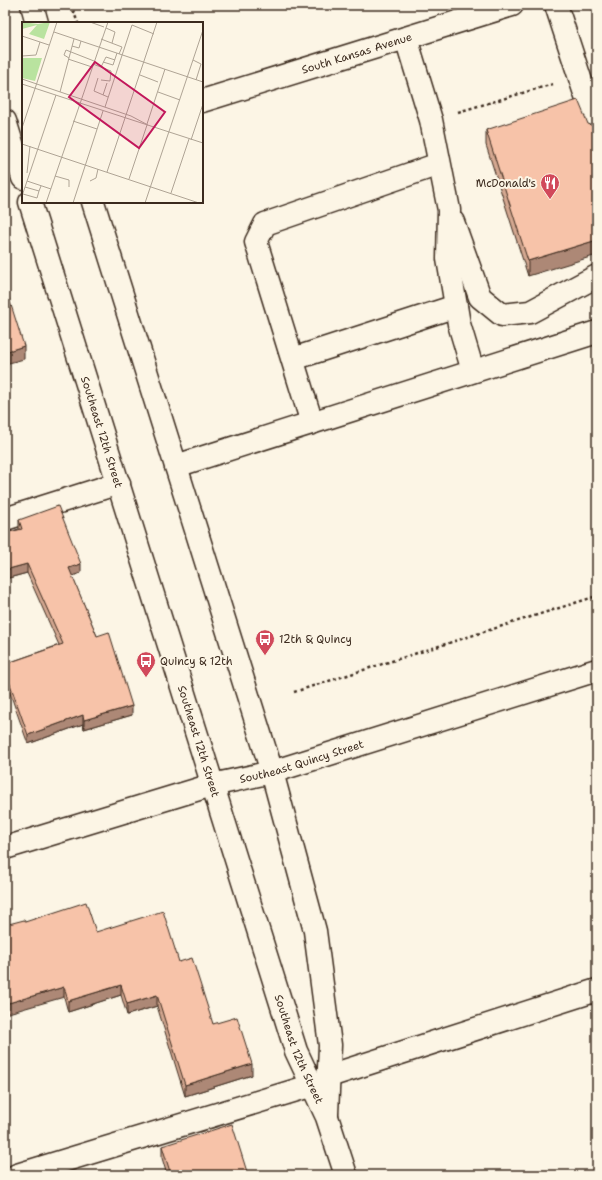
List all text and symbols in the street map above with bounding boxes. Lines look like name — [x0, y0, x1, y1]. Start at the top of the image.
inset map — [22, 22, 203, 203]
street label: South Kansas Avenue — [300, 29, 414, 78]
restaurant icon: McDonald's — [539, 172, 561, 200]
place label: McDonald's — [476, 176, 536, 191]
street label: Southeast 12th Street — [77, 374, 126, 490]
bus stop icon: 12th & Quincy — [254, 628, 276, 656]
place label: 12th & Quincy — [279, 632, 352, 647]
bus stop icon: Quincy & 12th — [135, 650, 157, 678]
place label: Quincy & 12th — [160, 654, 233, 669]
street label: Southeast 12th Street — [174, 684, 223, 799]
street label: Southeast Quincy Street — [238, 737, 366, 787]
street label: Southeast 12th Street — [271, 993, 327, 1107]

